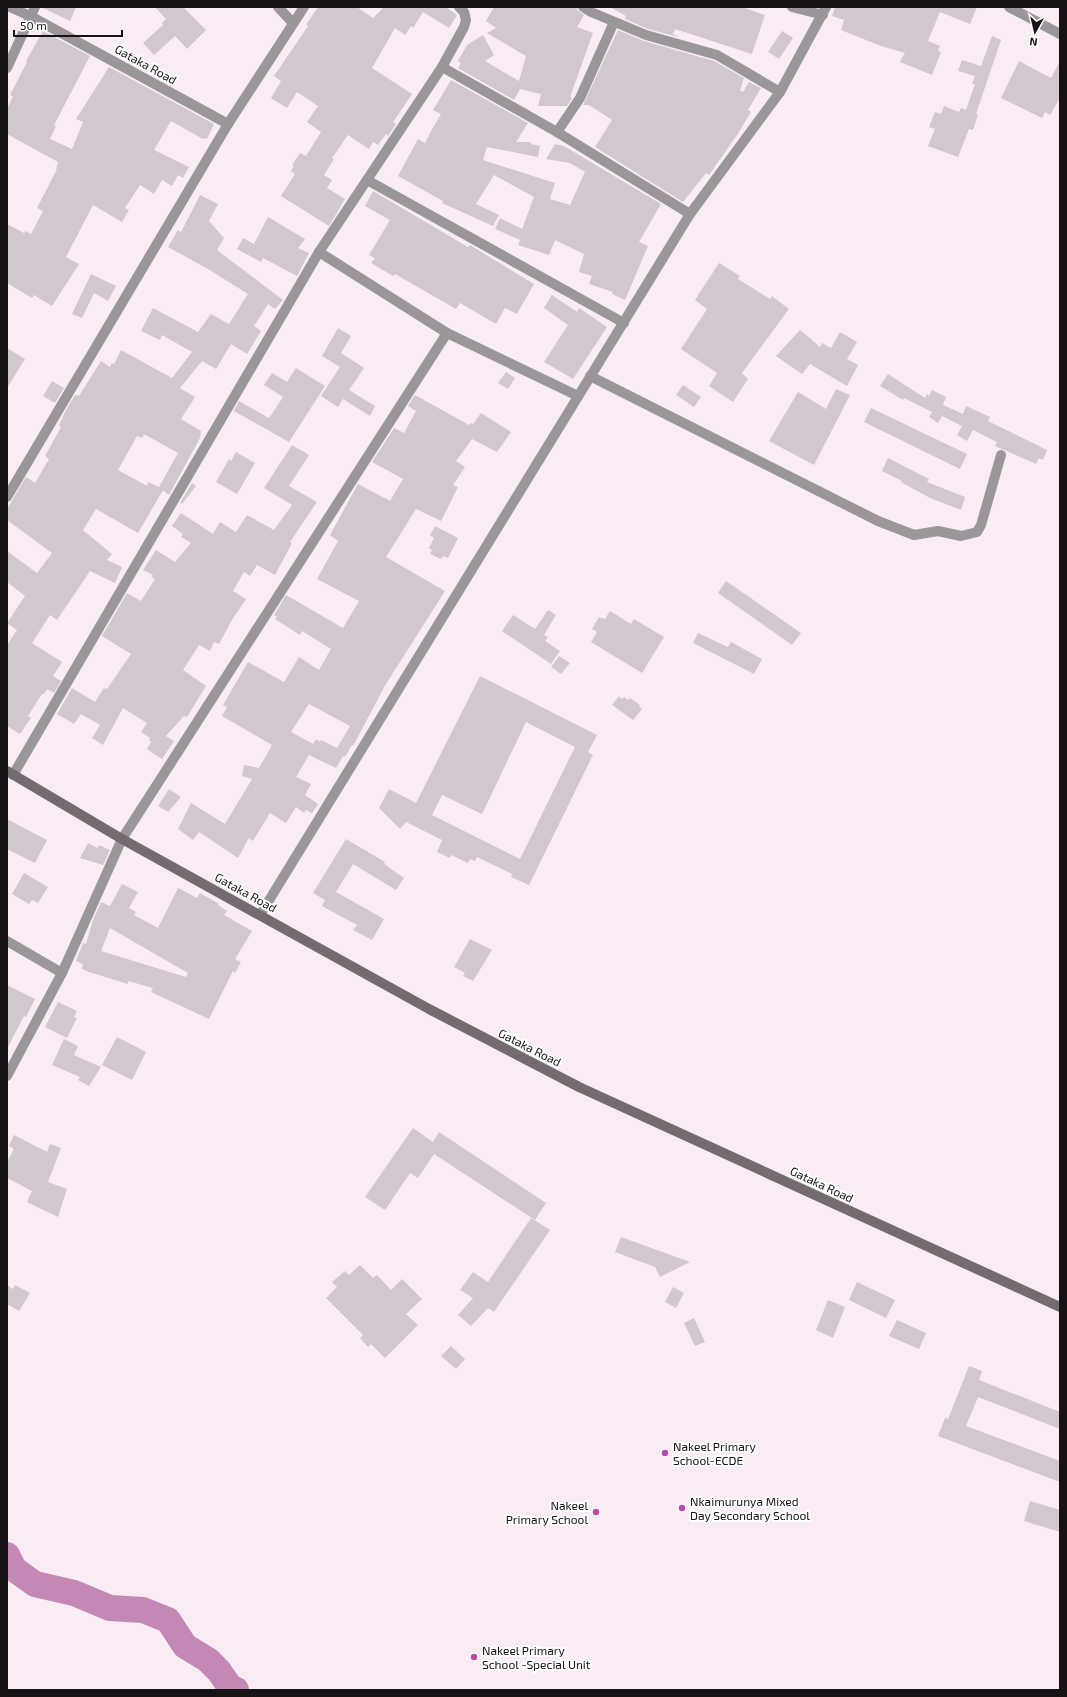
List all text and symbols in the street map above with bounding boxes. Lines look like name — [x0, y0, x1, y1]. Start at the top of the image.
scale bar — [14, 12, 122, 38]
north arrow — [1015, 12, 1055, 52]
text: 50 m — [20, 18, 47, 32]
text: N — [1029, 35, 1038, 49]
street label: Gataka Road — [113, 41, 179, 87]
street label: Gataka Road — [213, 869, 279, 915]
street label: Gataka Road — [496, 1025, 564, 1069]
street label: Gataka Road — [788, 1163, 856, 1205]
place label: Nakeel Primary School-ECDE — [673, 1439, 757, 1467]
marker: Nakeel Primary School-ECDE — [660, 1448, 670, 1458]
place label: Nkaimurunya Mixed Day Secondary School — [690, 1494, 810, 1522]
place label: Nakeel Primary School — [506, 1498, 588, 1526]
marker: Nkaimurunya Mixed Day Secondary School — [677, 1503, 687, 1513]
marker: Nakeel Primary School — [591, 1507, 601, 1517]
place label: Nakeel Primary School -Special Unit — [482, 1643, 591, 1671]
marker: Nakeel Primary School -Special Unit — [469, 1652, 479, 1662]

